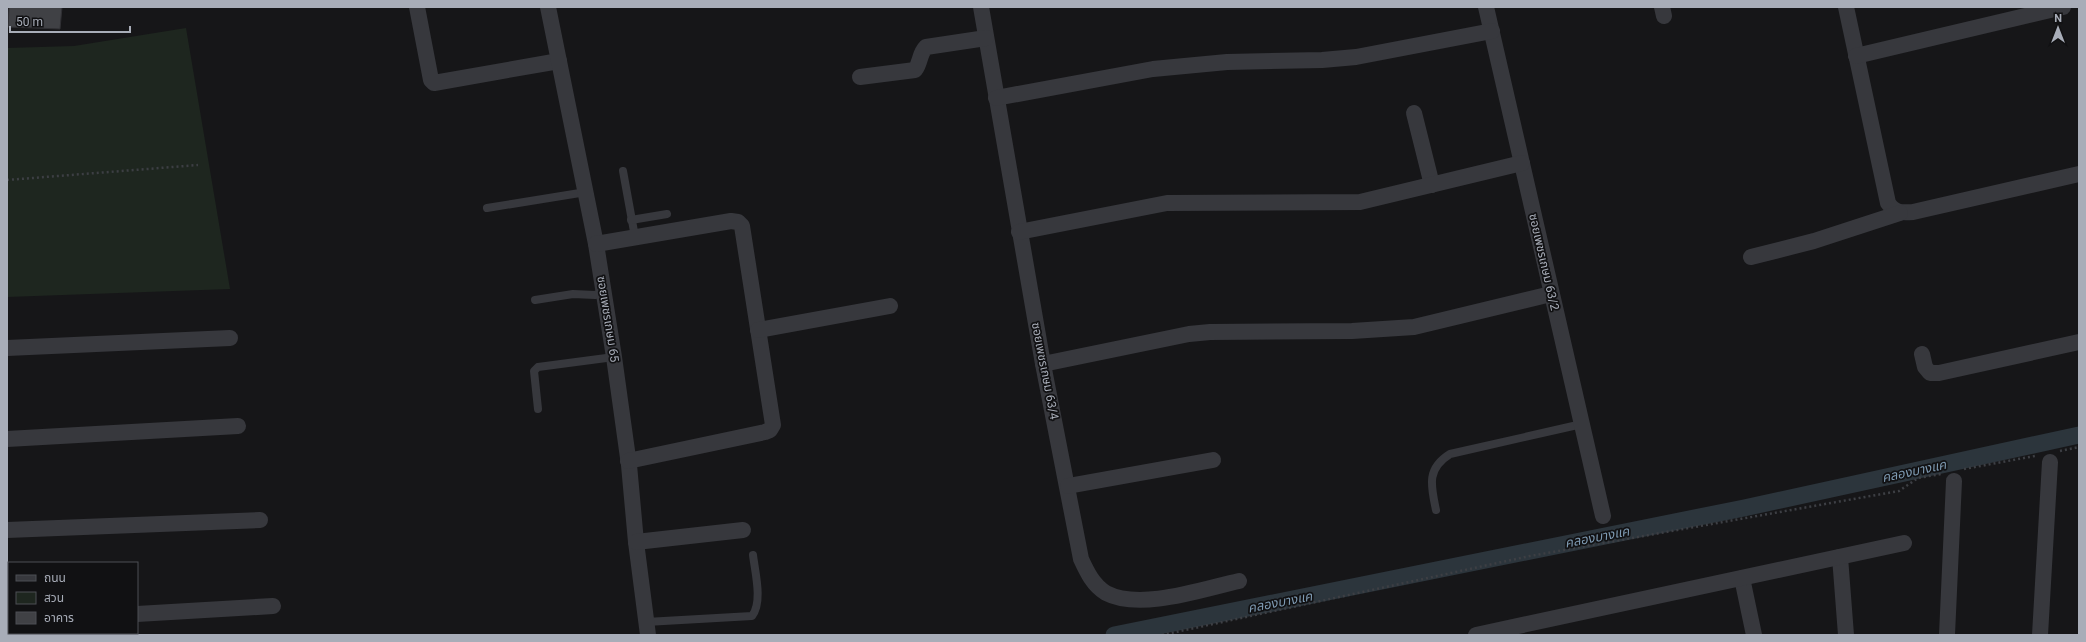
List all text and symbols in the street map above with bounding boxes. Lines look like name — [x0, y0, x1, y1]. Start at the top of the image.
scale bar — [10, 8, 130, 34]
north arrow — [2038, 8, 2078, 48]
text: N — [2054, 12, 2062, 25]
text: 50 m — [16, 15, 43, 29]
street label: ซอยเพชรเกษม 63/2 — [1526, 212, 1562, 312]
street label: ซอยเพชรเกษม 65 — [594, 275, 622, 363]
street label: ซอยเพชรเกษม 63/4 — [1029, 321, 1061, 421]
water label: คลองบางแค — [1881, 457, 1948, 485]
water label: คลองบางแค — [1564, 523, 1631, 551]
legend — [8, 562, 138, 634]
text: ถนน — [44, 571, 66, 585]
water label: คลองบางแค — [1247, 588, 1314, 616]
text: สวน — [44, 591, 64, 605]
text: อาคาร — [44, 611, 74, 625]

